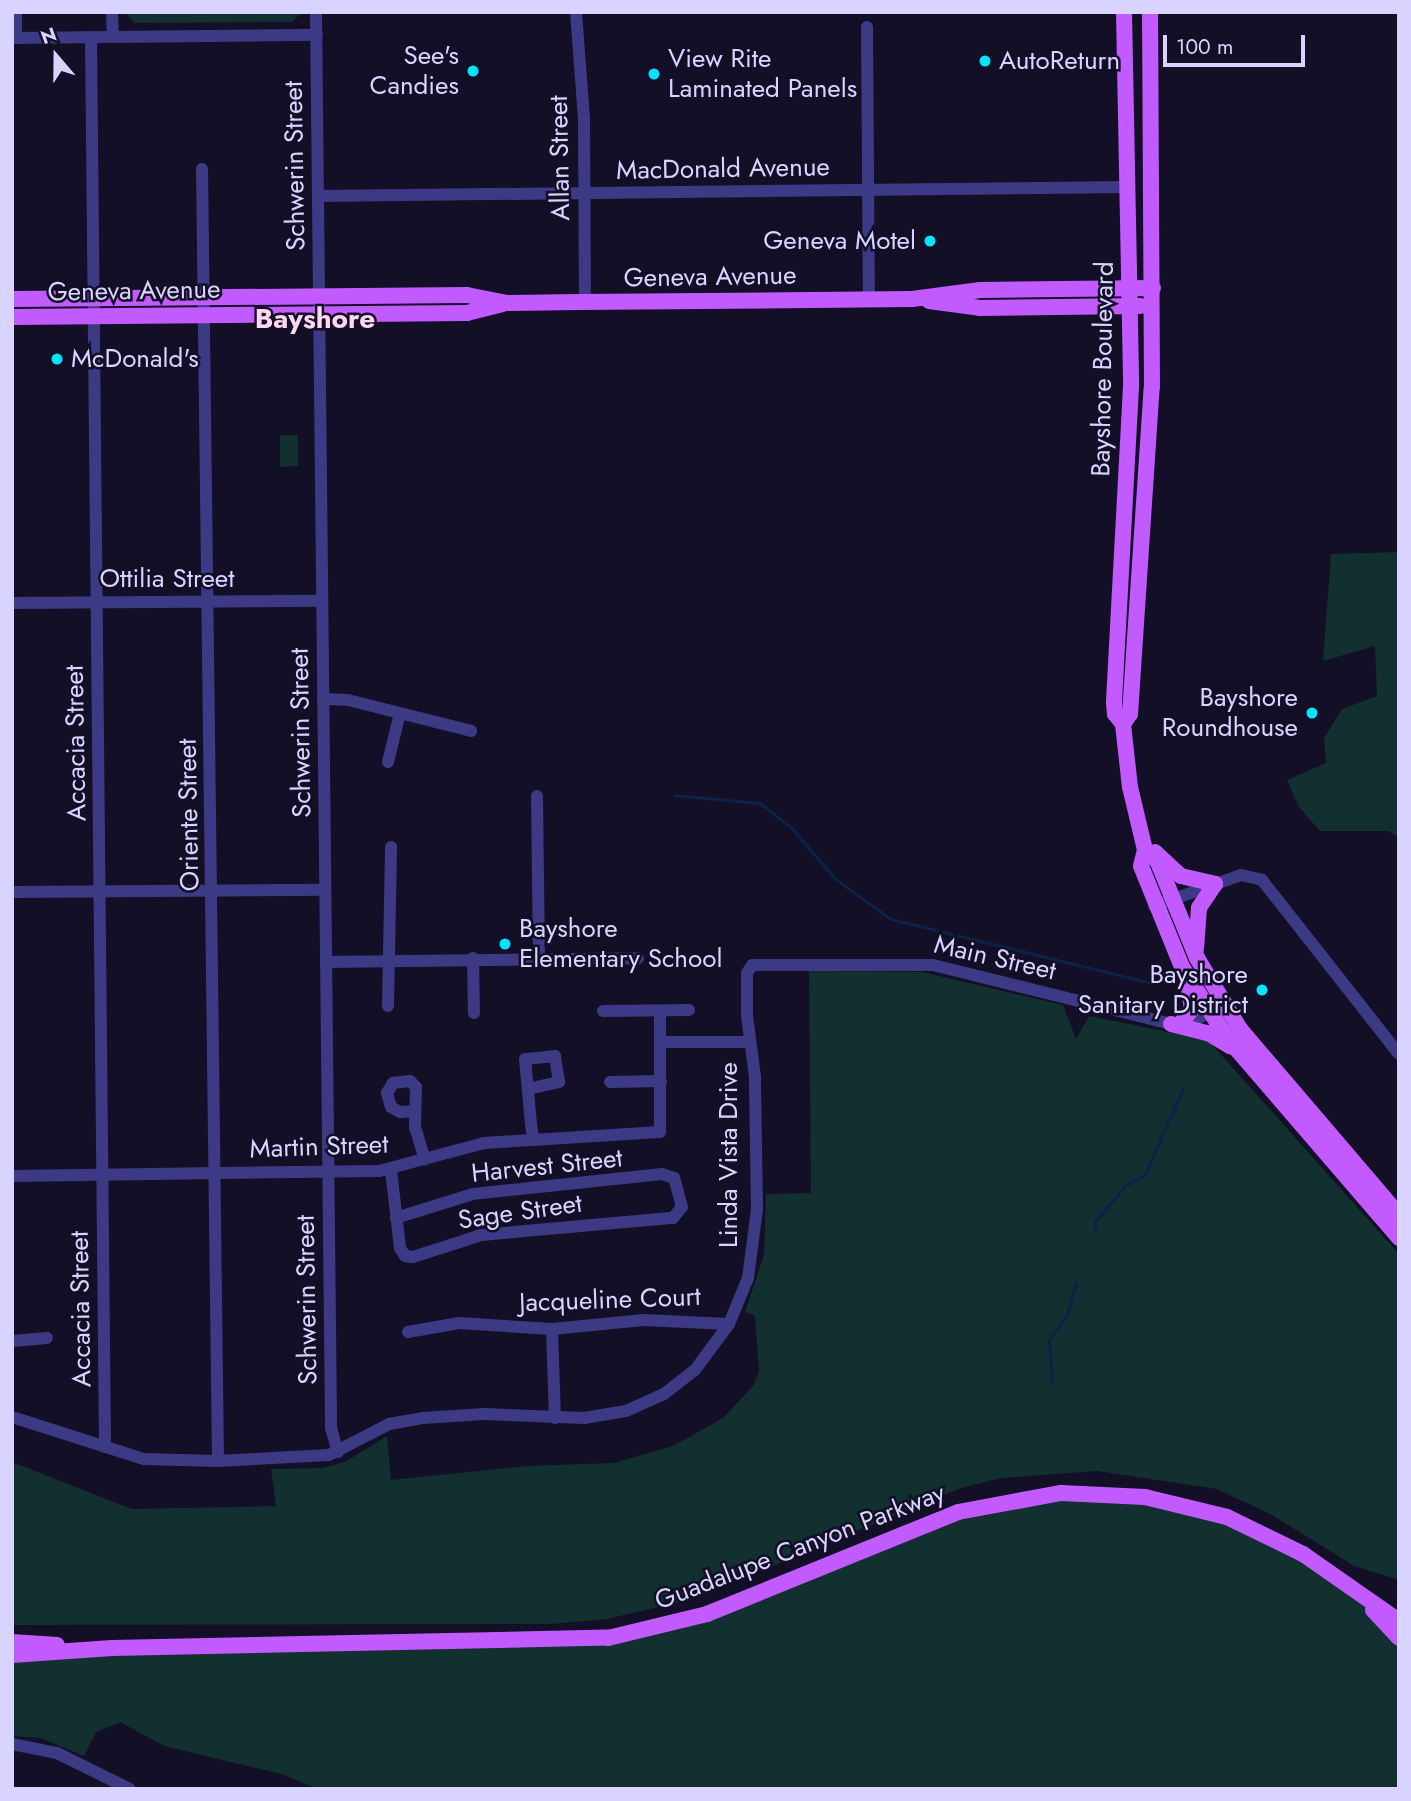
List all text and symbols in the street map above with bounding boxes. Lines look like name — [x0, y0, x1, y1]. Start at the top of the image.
north arrow — [21, 21, 91, 91]
text: N — [37, 21, 60, 51]
scale bar — [1166, 21, 1308, 65]
text: 100 m — [1176, 32, 1233, 62]
place label: See's Candies — [370, 40, 459, 102]
place label: View Rite Laminated Panels — [668, 43, 857, 104]
place label: AutoReturn — [999, 45, 1120, 77]
marker: AutoReturn — [977, 53, 993, 69]
marker: See's Candies — [465, 63, 481, 79]
marker: View Rite Laminated Panels — [646, 66, 662, 82]
street label: Schwerin Street — [278, 81, 312, 251]
street label: Allan Street — [543, 95, 577, 221]
street label: MacDonald Avenue — [616, 152, 830, 186]
place label: Geneva Motel — [763, 225, 916, 257]
marker: Geneva Motel — [922, 233, 938, 249]
street label: Geneva Avenue — [623, 260, 797, 294]
street label: Bayshore Boulevard — [1086, 261, 1120, 477]
street label: Geneva Avenue — [47, 274, 221, 308]
district label: Bayshore — [255, 302, 375, 336]
place label: McDonald's — [71, 343, 199, 375]
marker: McDonald's — [49, 351, 65, 367]
street label: Ottilia Street — [100, 563, 234, 595]
street label: Schwerin Street — [284, 648, 318, 818]
street label: Accacia Street — [59, 665, 93, 821]
place label: Bayshore Roundhouse — [1162, 682, 1298, 744]
marker: Bayshore Roundhouse — [1304, 705, 1320, 721]
street label: Oriente Street — [172, 738, 206, 892]
place label: Bayshore Elementary School — [519, 913, 722, 974]
street label: Main Street — [931, 929, 1059, 987]
marker: Bayshore Elementary School — [497, 936, 513, 952]
place label: Bayshore Sanitary District — [1078, 959, 1248, 1020]
marker: Bayshore Sanitary District — [1254, 982, 1270, 998]
street label: Linda Vista Drive — [713, 1062, 745, 1248]
street label: Martin Street — [249, 1129, 389, 1165]
street label: Harvest Street — [470, 1143, 624, 1189]
street label: Sage Street — [456, 1188, 584, 1236]
street label: Schwerin Street — [290, 1215, 324, 1385]
street label: Accacia Street — [64, 1231, 98, 1387]
street label: Jacqueline Court — [519, 1281, 701, 1319]
street label: Guadalupe Canyon Parkway — [651, 1477, 949, 1617]

